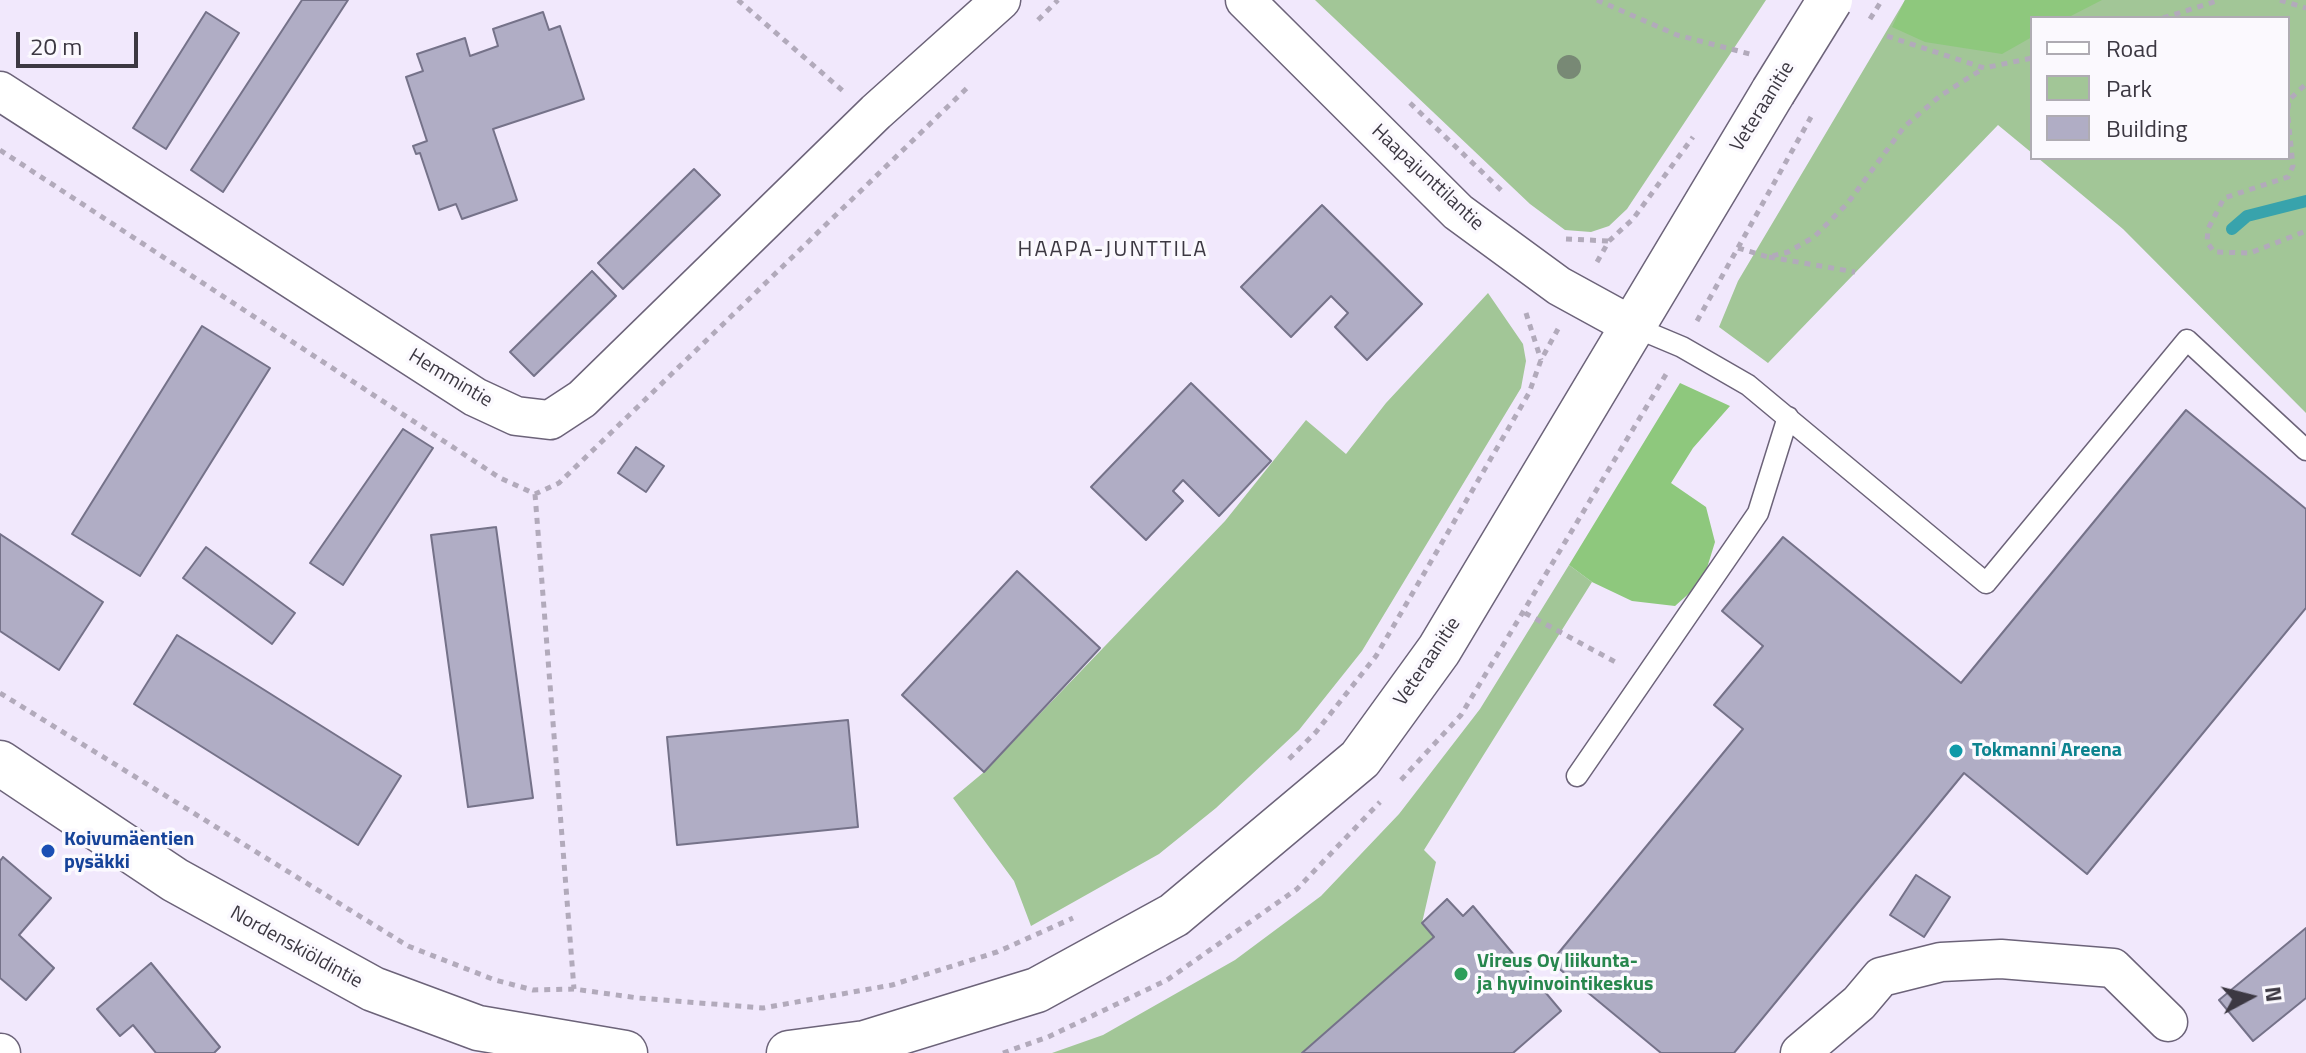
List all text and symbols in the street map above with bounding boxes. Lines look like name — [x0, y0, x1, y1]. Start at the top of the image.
scale bar — [20, 16, 142, 66]
legend — [2030, 16, 2290, 160]
text: 20 m — [30, 28, 82, 64]
text: Road — [2106, 30, 2158, 66]
street label: Veteraanitie — [1726, 58, 1800, 156]
text: Park — [2106, 70, 2152, 106]
text: Building — [2106, 110, 2188, 146]
street label: Haapajunttilantie — [1366, 120, 1488, 236]
district label: HAAPA-JUNTTILA — [1018, 238, 1208, 264]
street label: Hemmintie — [404, 345, 496, 413]
street label: Veteraanitie — [1390, 613, 1466, 711]
place label: Tokmanni Areena — [1972, 739, 2122, 763]
marker: Tokmanni Areena — [1947, 742, 1965, 760]
place label: Koivumäentien pysäkki — [64, 828, 194, 875]
marker: Koivumäentien pysäkki — [39, 842, 57, 860]
street label: Nordenskiöldintie — [226, 902, 366, 994]
place label: Vireus Oy liikunta- ja hyvinvointikeskus — [1477, 950, 1654, 997]
north arrow — [2210, 957, 2290, 1037]
marker: Vireus Oy liikunta- ja hyvinvointikeskus — [1452, 965, 1470, 983]
text: N — [2256, 984, 2292, 1004]

